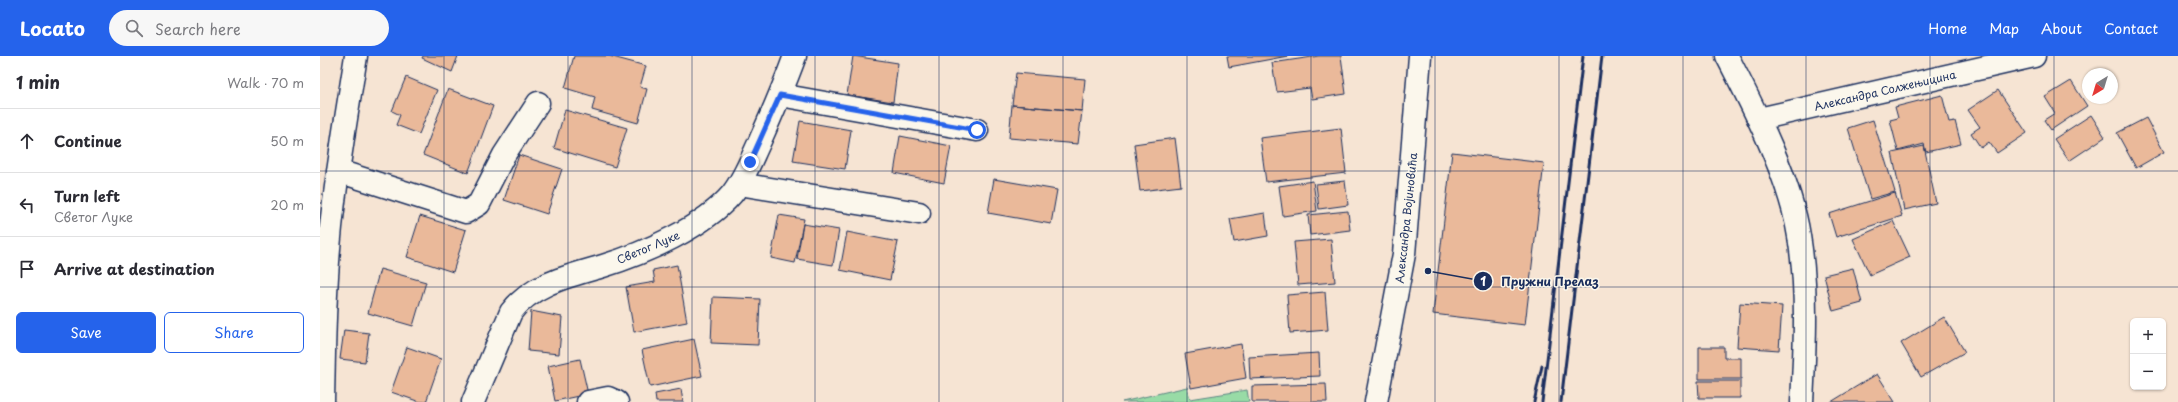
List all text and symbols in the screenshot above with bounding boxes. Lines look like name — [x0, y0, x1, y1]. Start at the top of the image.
search box — [109, 10, 389, 46]
text: Locato — [20, 14, 85, 42]
icon: search — [123, 17, 145, 39]
text: Search here — [155, 17, 241, 40]
text: Home — [1928, 18, 1967, 39]
text: Map — [1989, 18, 2019, 39]
text: About — [2041, 18, 2082, 39]
text: Contact — [2104, 18, 2158, 39]
street label: Александра Солжењицина — [1812, 65, 1958, 115]
north arrow — [2082, 68, 2118, 104]
text: 1 min — [16, 69, 60, 95]
text: Walk · 70 m — [227, 73, 304, 92]
route start — [968, 121, 986, 139]
text: Continue — [54, 129, 122, 152]
icon: ahead — [16, 130, 38, 152]
text: 50 m — [270, 131, 304, 150]
street label: Александра Војиновића — [1391, 152, 1421, 284]
route end — [741, 153, 759, 171]
text: Turn left — [54, 184, 120, 207]
icon: left — [16, 194, 38, 216]
text: 20 m — [270, 195, 304, 214]
text: Светог Луке — [54, 207, 133, 226]
street label: Светог Луке — [614, 226, 682, 268]
text: Arrive at destination — [54, 257, 215, 280]
icon: arrive — [16, 258, 38, 280]
callout: Пружни Прелаз — [1473, 269, 1607, 293]
text: 1 — [1480, 272, 1486, 290]
text: Пружни Прелаз — [1501, 272, 1599, 290]
button: Save — [16, 312, 156, 353]
button: Share — [164, 312, 304, 353]
map controls — [2130, 318, 2166, 390]
button: + — [2130, 318, 2166, 354]
button: − — [2130, 354, 2166, 390]

